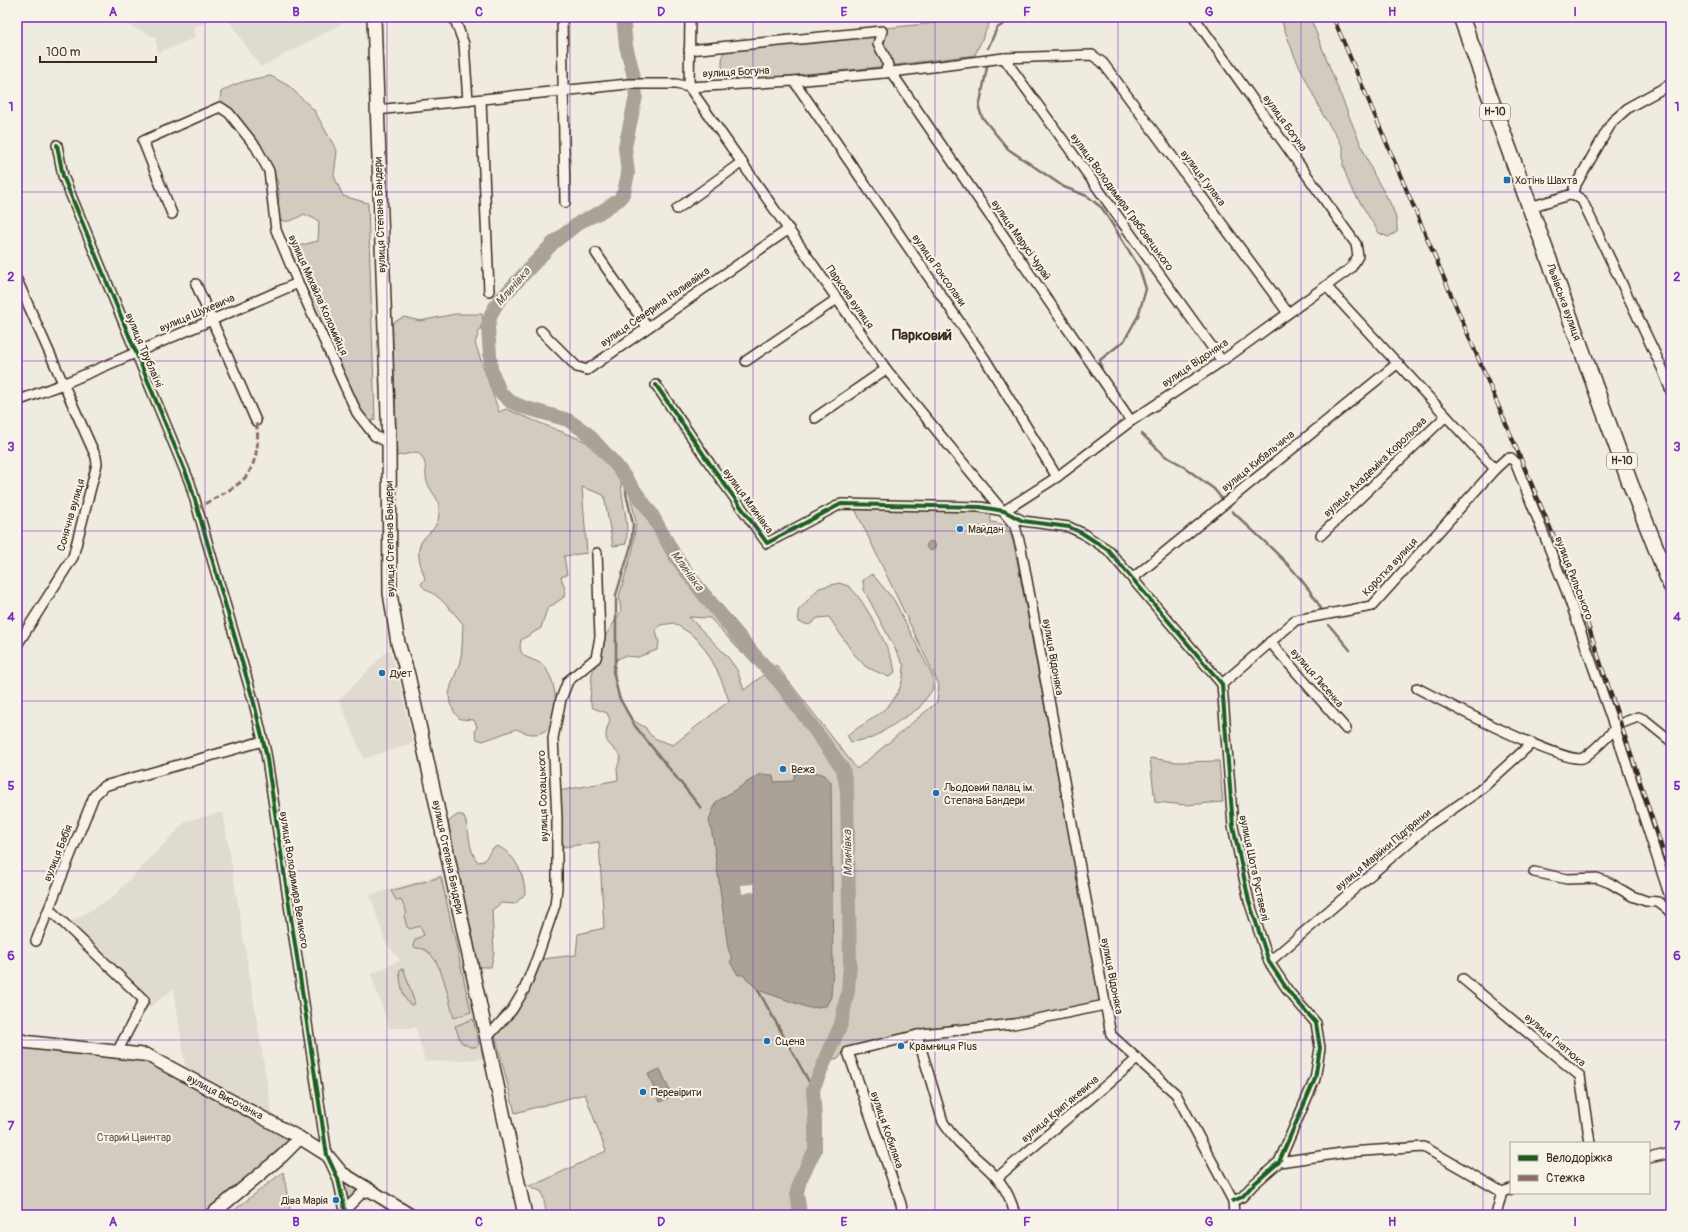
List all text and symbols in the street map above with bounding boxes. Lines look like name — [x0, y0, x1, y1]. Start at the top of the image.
text: A — [109, 4, 118, 20]
text: B — [292, 4, 300, 20]
text: C — [475, 4, 483, 20]
text: D — [657, 4, 665, 20]
text: E — [841, 4, 848, 20]
text: F — [1023, 4, 1031, 20]
text: G — [1205, 4, 1214, 20]
text: H — [1388, 4, 1396, 20]
text: I — [1573, 4, 1577, 20]
scale bar — [40, 38, 156, 64]
text: 100 m — [46, 45, 81, 60]
street label: вулиця Богуна — [702, 64, 770, 80]
street label: вулиця Богуна — [1260, 92, 1310, 154]
text: 1 — [8, 99, 14, 115]
text: 1 — [1674, 99, 1680, 115]
road number: Н-10 — [1480, 104, 1510, 120]
street label: вулиця Володимира Грабовецького — [1068, 131, 1176, 273]
street label: вулиця Гулака — [1178, 147, 1228, 209]
street label: вулиця Степана Бандери — [371, 157, 389, 273]
place label: Хотінь Шахта — [1515, 174, 1577, 187]
marker: Хотінь Шахта — [1502, 175, 1512, 185]
street label: вулиця Марусі Чурай — [988, 197, 1054, 283]
street label: вулиця Роксолани — [909, 231, 969, 309]
street label: вулиця Михайла Коломийця — [285, 233, 351, 357]
street label: Львівська вулиця — [1544, 261, 1584, 342]
street label: Паркова вулиця — [823, 263, 877, 331]
water label: Млинівка — [492, 264, 535, 309]
street label: вулиця Северина Наливайка — [598, 264, 712, 350]
text: 2 — [7, 269, 15, 285]
text: 2 — [1673, 269, 1681, 285]
street label: вулиця Шухевича — [157, 291, 237, 335]
street label: вулиця Трублаїні — [122, 311, 166, 389]
district label: Парковий — [892, 326, 952, 345]
street label: вулиця Відоняка — [1159, 336, 1231, 390]
street label: вулиця Академіка Корольова — [1321, 414, 1429, 520]
street label: вулиця Кибальчича — [1219, 428, 1297, 494]
text: 3 — [7, 439, 15, 455]
text: 3 — [1673, 439, 1681, 455]
road number: Н-10 — [1607, 453, 1637, 469]
street label: вулиця Млинівка — [720, 466, 776, 536]
street label: Сонячна вулиця — [54, 477, 88, 553]
street label: вулиця Степана Бандери — [382, 481, 398, 597]
place label: Майдан — [968, 523, 1004, 536]
marker: Майдан — [955, 524, 965, 534]
street label: вулиця Рильського — [1552, 534, 1596, 622]
street label: Коротка вулиця — [1360, 535, 1420, 599]
water label: Млинівка — [667, 548, 707, 595]
text: 4 — [7, 609, 15, 625]
text: 4 — [1673, 609, 1681, 625]
street label: вулиця Відоняка — [1040, 618, 1066, 696]
street label: вулиця Лисенка — [1288, 646, 1346, 710]
place label: Дует — [389, 667, 413, 680]
marker: Дует — [377, 668, 387, 678]
street label: вулиця Сохацького — [535, 750, 551, 842]
place label: Вежа — [791, 763, 815, 776]
marker: Вежа — [778, 764, 788, 774]
text: 5 — [7, 778, 15, 794]
text: 5 — [1673, 778, 1681, 794]
place label: Льодовий палац ім. Степана Бандери — [943, 781, 1035, 807]
marker: Льодовий палац ім. Степана Бандери — [931, 788, 941, 798]
street label: вулиця Степана Бандери — [430, 799, 466, 915]
street label: вулиця Марійки Підгірянки — [1332, 806, 1434, 894]
street label: вулиця Володимира Великого — [277, 810, 311, 950]
street label: вулиця Шота Руставелі — [1236, 814, 1272, 922]
street label: вулиця Бабія — [41, 823, 75, 883]
water label: Млинівка — [840, 828, 856, 876]
street label: вулиця Відоняка — [1098, 937, 1126, 1015]
text: 6 — [7, 948, 15, 964]
text: 6 — [1673, 948, 1681, 964]
street label: вулиця Гнатюка — [1522, 1011, 1588, 1069]
place label: Сцена — [775, 1035, 805, 1048]
marker: Сцена — [762, 1036, 772, 1046]
place label: Крамниця Plus — [909, 1040, 977, 1053]
marker: Крамниця Plus — [896, 1041, 906, 1051]
street label: вулиця Височанка — [185, 1071, 265, 1123]
street label: вулиця Крипʼякевича — [1019, 1073, 1101, 1145]
place label: Перевірити — [651, 1086, 702, 1099]
marker: Перевірити — [638, 1087, 648, 1097]
street label: вулиця Кобиляка — [868, 1090, 906, 1170]
text: 7 — [8, 1118, 15, 1134]
text: 7 — [1674, 1118, 1681, 1134]
park label: Старий Цвинтар — [97, 1131, 171, 1144]
legend — [1510, 1142, 1650, 1194]
text: Велодоріжка — [1546, 1151, 1613, 1166]
text: Стежка — [1546, 1171, 1585, 1186]
place label: Діва Марія — [280, 1194, 328, 1207]
marker: Діва Марія — [331, 1195, 341, 1205]
text: A — [109, 1214, 118, 1230]
text: B — [292, 1214, 300, 1230]
text: C — [475, 1214, 483, 1230]
text: D — [657, 1214, 665, 1230]
text: E — [841, 1214, 848, 1230]
text: F — [1023, 1214, 1031, 1230]
text: G — [1205, 1214, 1214, 1230]
text: H — [1388, 1214, 1396, 1230]
text: I — [1573, 1214, 1577, 1230]

